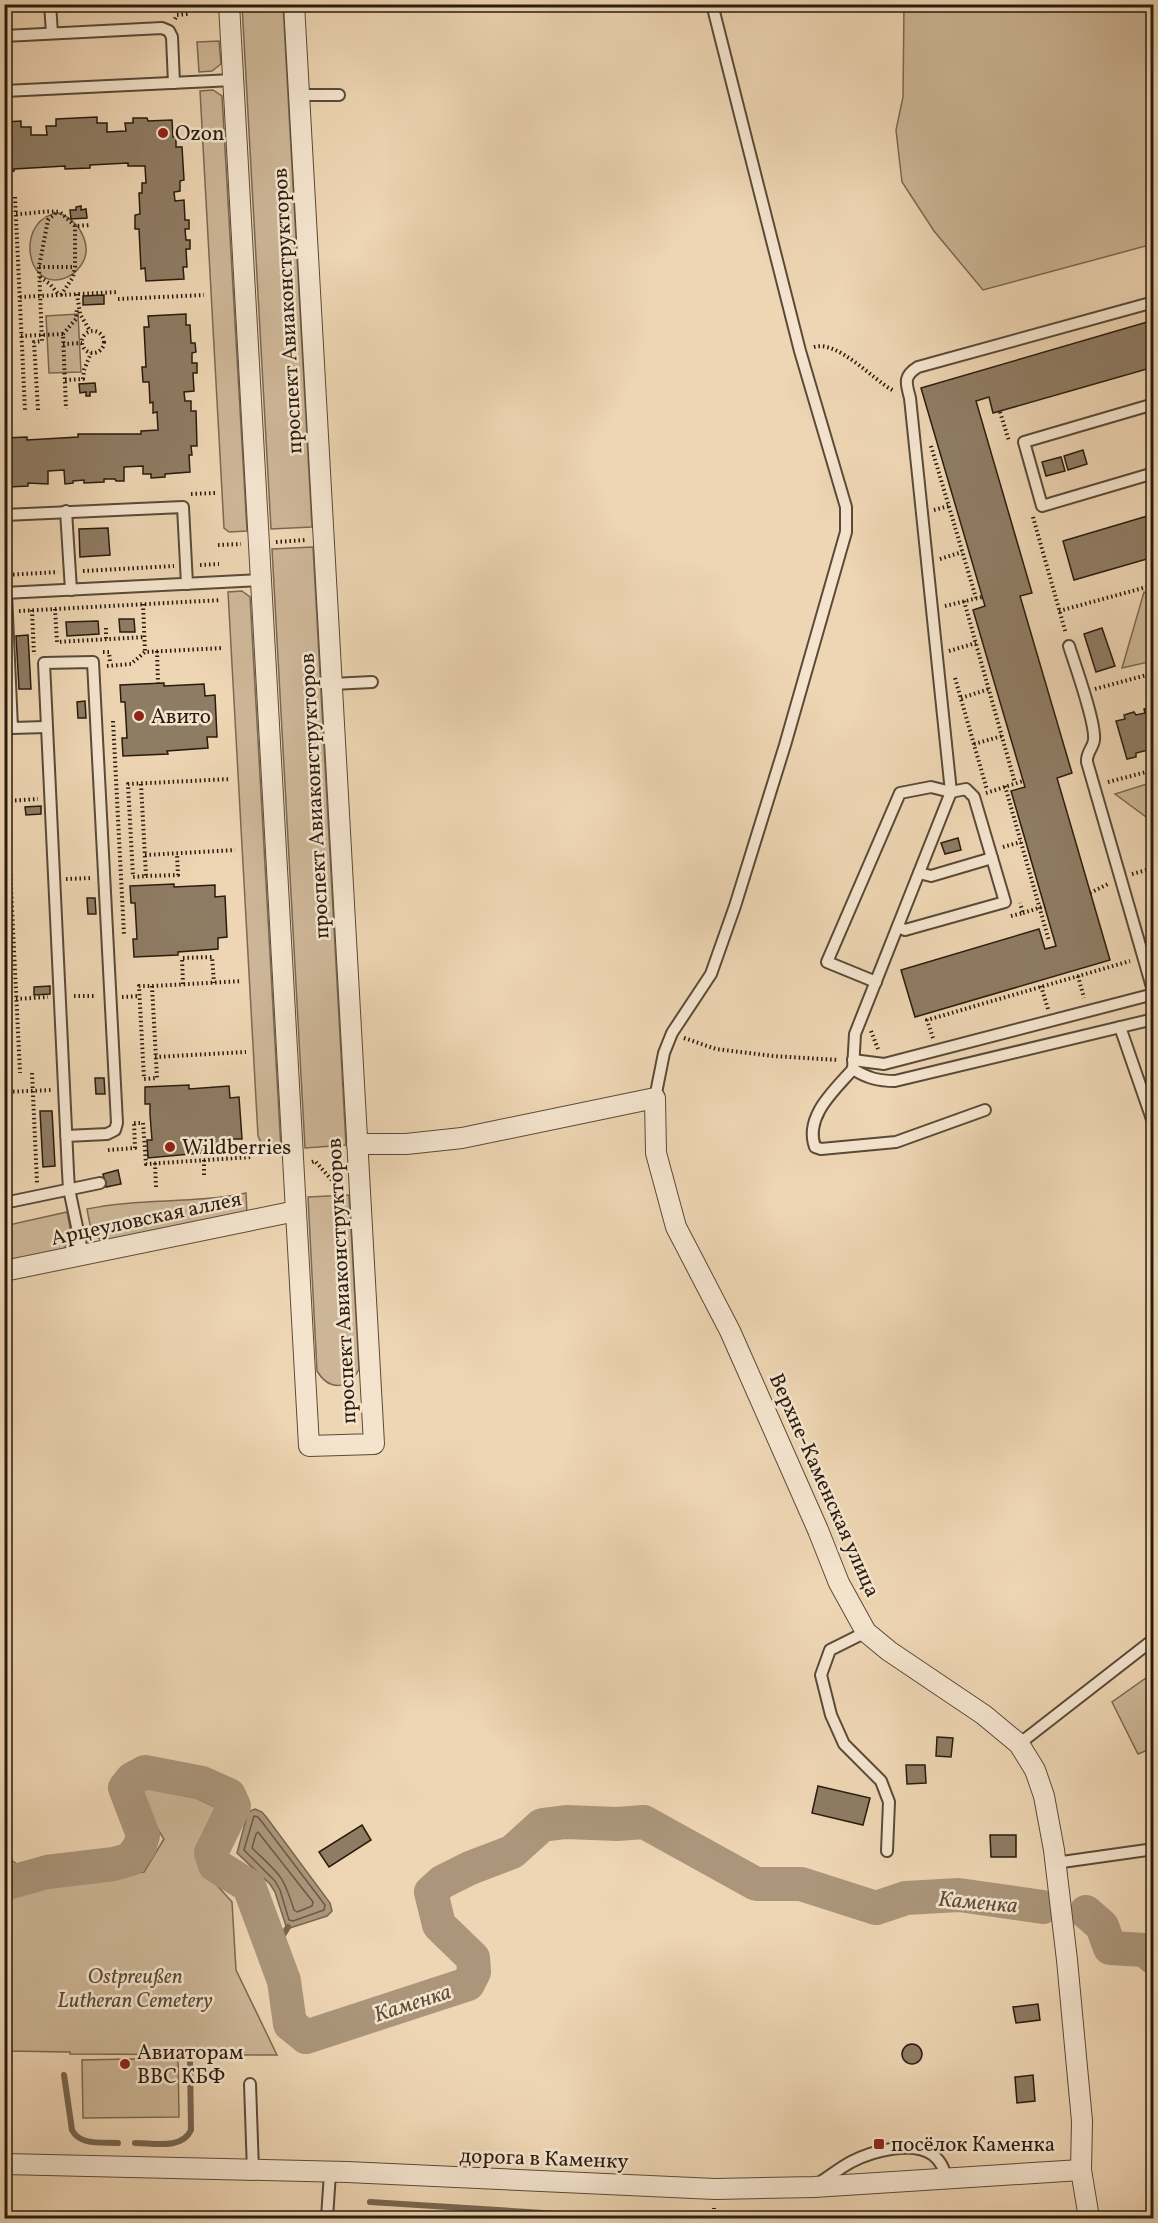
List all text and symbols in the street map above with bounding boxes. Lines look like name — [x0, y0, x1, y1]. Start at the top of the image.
place label: Ozon — [175, 120, 225, 149]
marker: Ozon — [156, 126, 170, 140]
street label: проспект Авиаконструкторов — [267, 167, 310, 455]
street label: проспект Авиаконструкторов — [294, 652, 337, 940]
place label: Авито — [151, 703, 211, 732]
marker: Авито — [132, 709, 146, 723]
place label: Wildberries — [182, 1134, 291, 1163]
street label: проспект Авиаконструкторов — [321, 1137, 364, 1425]
marker: Wildberries — [163, 1140, 177, 1154]
street label: Арцеуловская аллея — [48, 1185, 244, 1254]
street label: Верхне-Каменская улица — [761, 1369, 886, 1602]
water label: Каменка — [937, 1885, 1019, 1922]
park label: Ostpreußen Lutheran Cemetery — [57, 1963, 213, 2016]
water label: Каменка — [370, 1977, 455, 2031]
place label: Авиаторам ВВС КБФ — [137, 2039, 243, 2092]
marker: Авиаторам ВВС КБФ — [118, 2057, 132, 2071]
place label: посёлок Каменка — [891, 2131, 1055, 2160]
marker: посёлок Каменка — [872, 2137, 886, 2151]
street label: дорога в Каменку — [459, 2142, 630, 2177]

